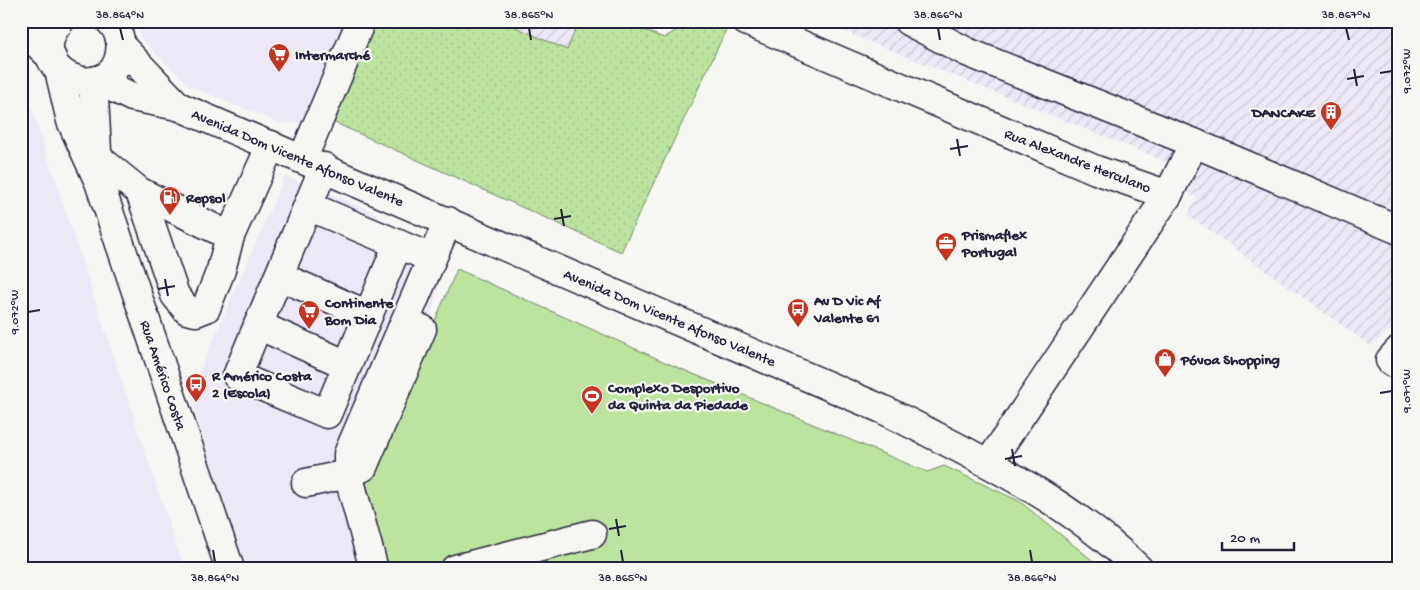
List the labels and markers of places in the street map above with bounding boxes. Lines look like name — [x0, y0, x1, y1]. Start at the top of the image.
supermarket icon: Intermarché — [267, 42, 291, 73]
place label: Intermarché — [295, 47, 371, 65]
building icon: DANCAKE — [1319, 100, 1343, 131]
place label: DANCAKE — [1250, 105, 1317, 123]
fuel station icon: Repsol — [158, 185, 182, 216]
place label: Repsol — [185, 190, 226, 208]
place label: Prismaflex Portugal — [961, 227, 1027, 262]
office icon: Prismaflex Portugal — [934, 231, 958, 262]
place label: Av D Vic Af Valente 61 — [813, 293, 881, 328]
place label: Continente Bom Dia — [324, 295, 395, 330]
bus stop icon: Av D Vic Af Valente 61 — [786, 297, 810, 328]
supermarket icon: Continente Bom Dia — [297, 299, 321, 330]
shop icon: Póvoa Shopping — [1153, 347, 1177, 378]
place label: Póvoa Shopping — [1180, 352, 1280, 370]
place label: R Américo Costa 2 (Escola) — [211, 368, 312, 403]
bus stop icon: R Américo Costa 2 (Escola) — [184, 372, 208, 403]
place label: Complexo Desportivo da Quinta da Piedade — [607, 380, 749, 415]
sports icon: Complexo Desportivo da Quinta da Piedade — [580, 384, 604, 415]

